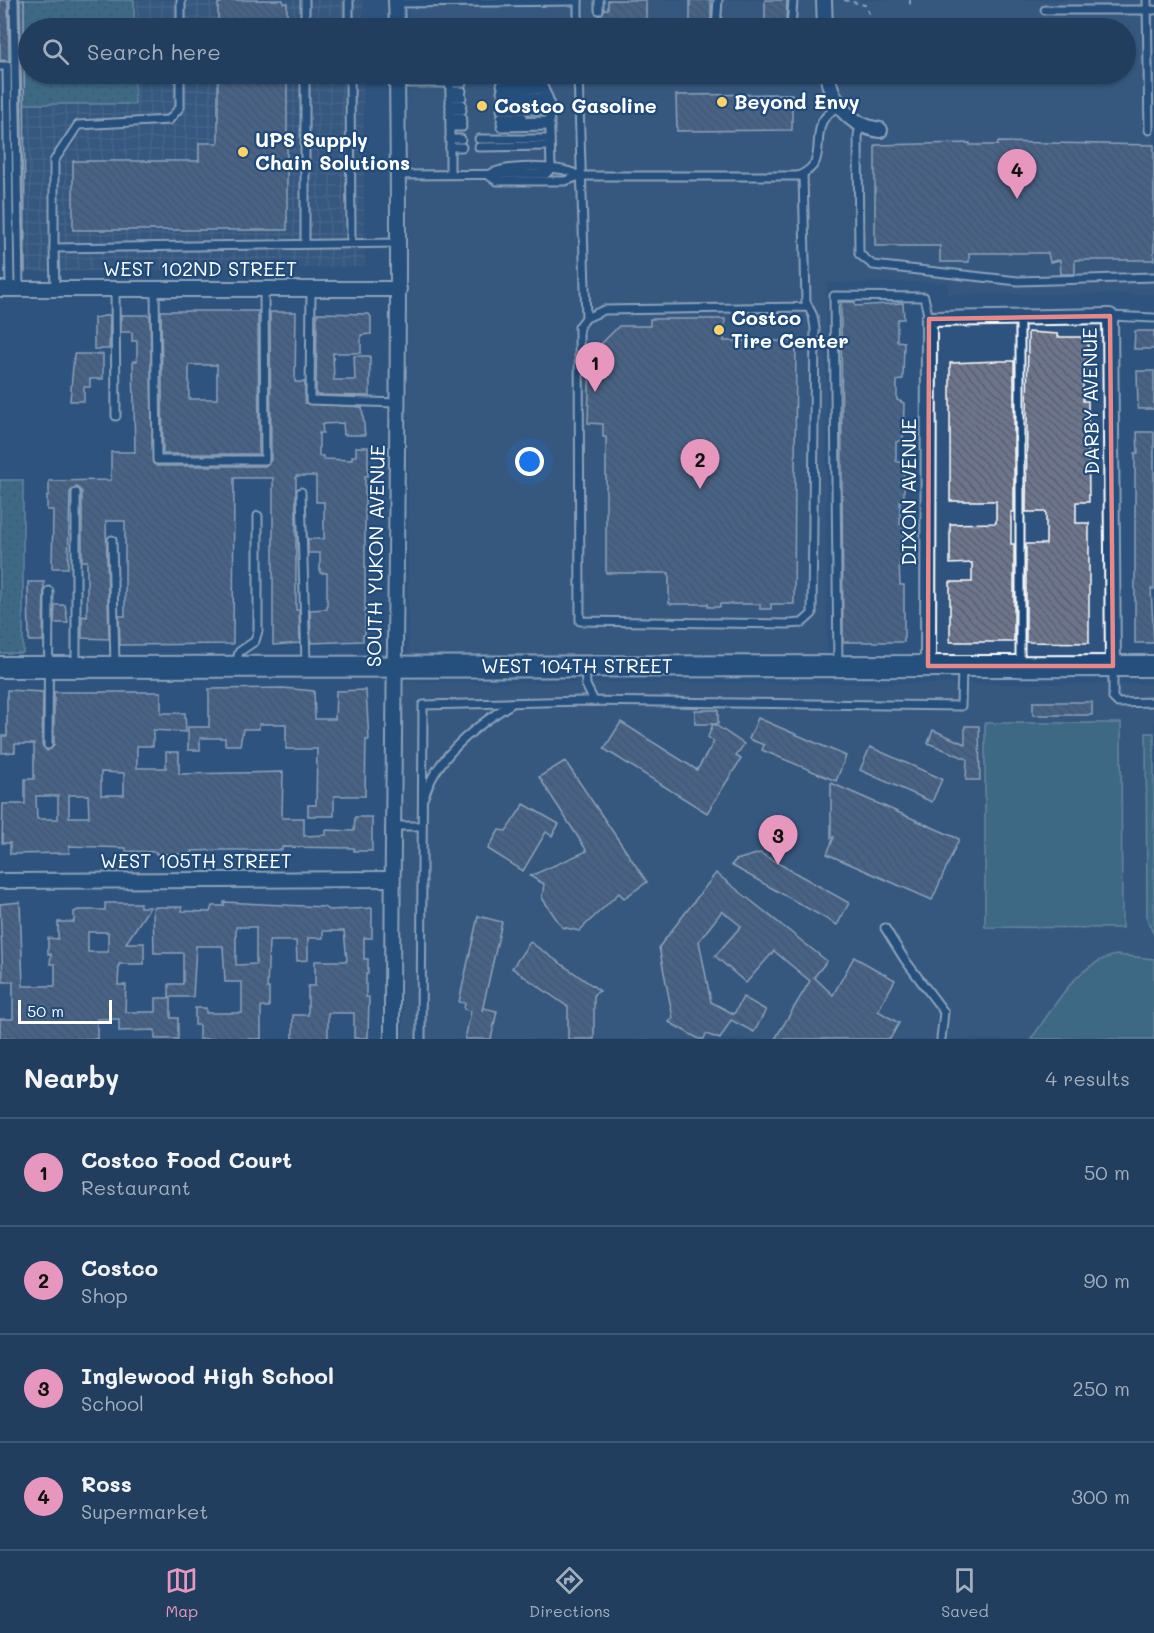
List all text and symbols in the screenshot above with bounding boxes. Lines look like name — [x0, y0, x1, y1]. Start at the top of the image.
search box — [18, 18, 1136, 84]
icon: search — [39, 35, 72, 68]
text: Search here — [87, 37, 221, 66]
place label: Beyond Envy — [734, 88, 860, 114]
place label: Costco Gasoline — [494, 92, 657, 118]
marker: Beyond Envy — [715, 95, 729, 109]
marker: Costco Gasoline — [475, 99, 489, 113]
place label: UPS Supply Chain Solutions — [255, 126, 410, 175]
marker: UPS Supply Chain Solutions — [236, 145, 250, 159]
pin: 4 — [998, 150, 1036, 199]
street label: WEST 102ND STREET — [103, 255, 297, 281]
place label: Costco Tire Center — [731, 304, 849, 353]
marker: Costco Tire Center — [712, 323, 726, 337]
street label: DARBY AVENUE — [1076, 327, 1104, 475]
pin: 1 — [576, 342, 614, 392]
street label: DIXON AVENUE — [895, 418, 921, 566]
pin: 2 — [680, 440, 720, 489]
street label: SOUTH YUKON AVENUE — [360, 444, 390, 667]
your location — [515, 447, 544, 476]
street label: WEST 104TH STREET — [481, 652, 673, 678]
pin: 3 — [758, 816, 798, 865]
street label: WEST 105TH STREET — [100, 847, 292, 873]
scale bar — [18, 997, 112, 1025]
text: 50 m — [27, 1000, 64, 1021]
text: Nearby — [24, 1061, 119, 1095]
text: 4 results — [1045, 1065, 1130, 1091]
text: Costco Food Court — [81, 1145, 292, 1174]
text: 1 — [39, 1159, 48, 1185]
text: 50 m — [1084, 1159, 1130, 1185]
text: Restaurant — [81, 1174, 191, 1200]
text: Costco — [81, 1253, 158, 1282]
text: 2 — [38, 1267, 49, 1293]
text: 90 m — [1084, 1267, 1130, 1293]
text: Shop — [81, 1282, 128, 1308]
text: Inglewood High School — [81, 1361, 334, 1390]
text: 3 — [38, 1375, 50, 1401]
text: 250 m — [1073, 1375, 1130, 1401]
text: School — [81, 1390, 144, 1416]
text: Ross — [81, 1469, 132, 1498]
text: 4 — [37, 1483, 50, 1509]
text: 300 m — [1071, 1483, 1130, 1509]
text: Supermarket — [81, 1498, 208, 1524]
tab: Map — [165, 1564, 198, 1621]
tab: Directions — [529, 1564, 610, 1621]
tab: Saved — [941, 1564, 989, 1621]

